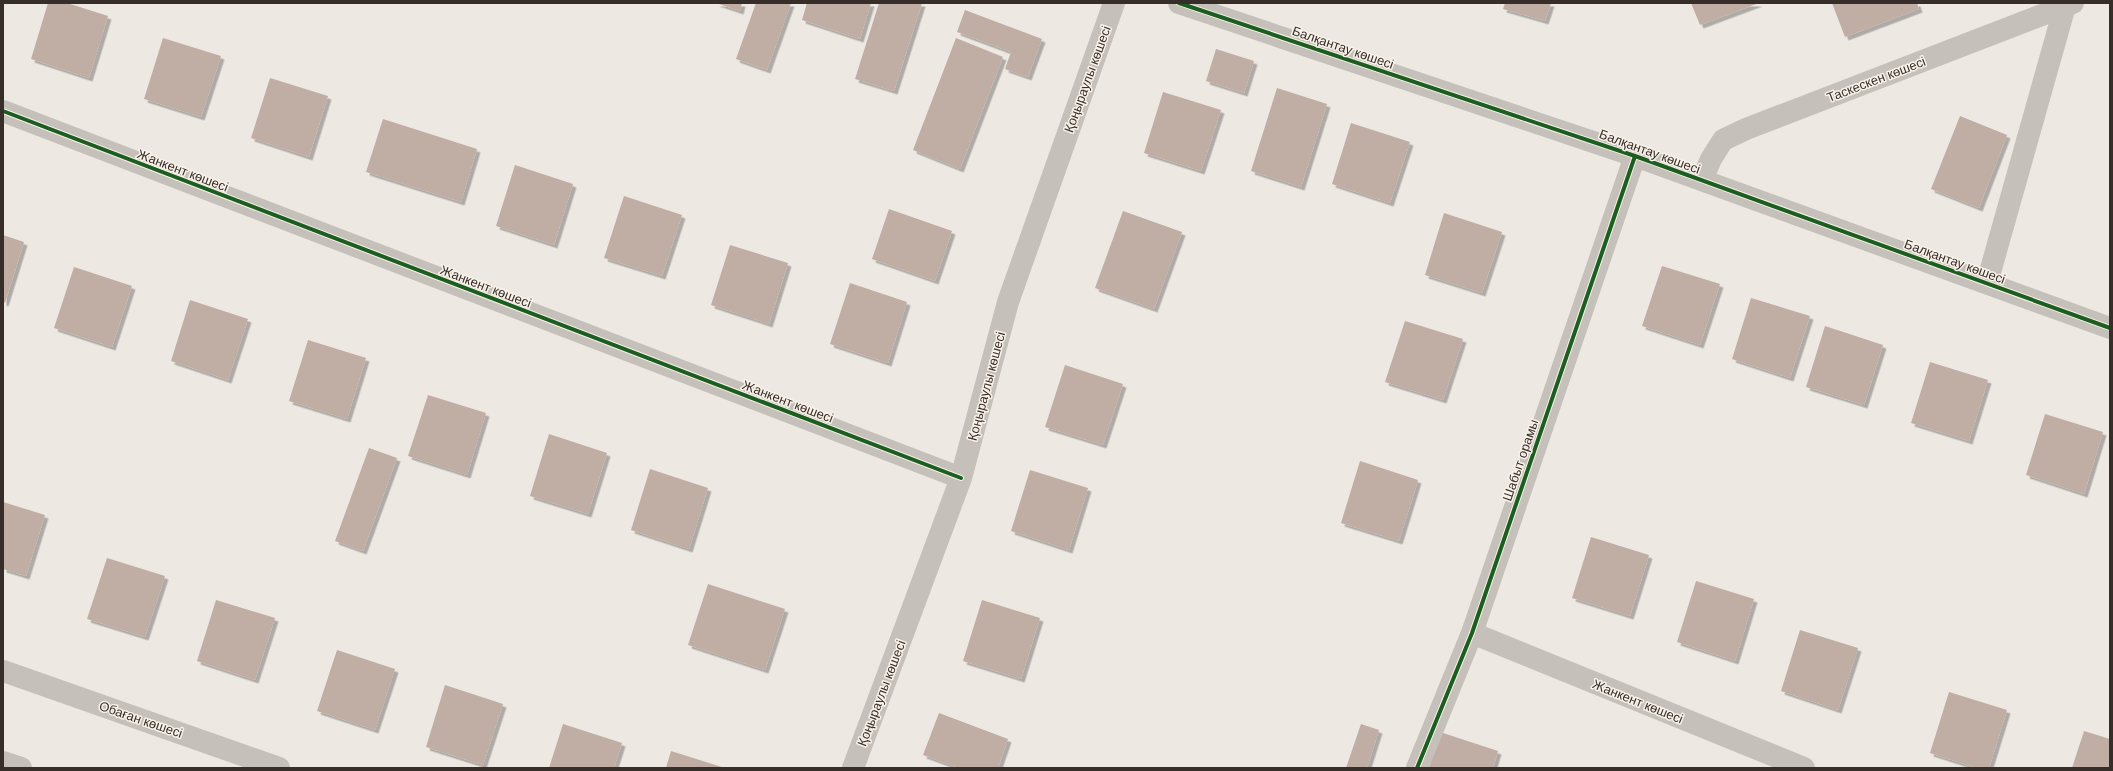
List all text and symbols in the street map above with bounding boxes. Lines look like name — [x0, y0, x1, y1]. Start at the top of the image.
street label: Балқантау көшесі — [1290, 22, 1396, 73]
street label: Қоңыраулы көшесі — [1060, 23, 1115, 135]
street label: Таскескен көшесі — [1824, 53, 1928, 106]
street label: Балқантау көшесі — [1597, 125, 1703, 178]
street label: Жанкент көшесі — [135, 145, 231, 196]
street label: Балқантау көшесі — [1902, 235, 2008, 288]
street label: Жанкент көшесі — [438, 261, 534, 312]
street label: Қоңыраулы көшесі — [964, 330, 1009, 443]
street label: Жанкент көшесі — [740, 376, 836, 427]
street label: Шабыт орамы — [1499, 417, 1542, 503]
street label: Қоңыраулы көшесі — [853, 638, 910, 749]
street label: Жанкент көшесі — [1590, 676, 1686, 727]
street label: Обаған көшесі — [97, 697, 185, 742]

